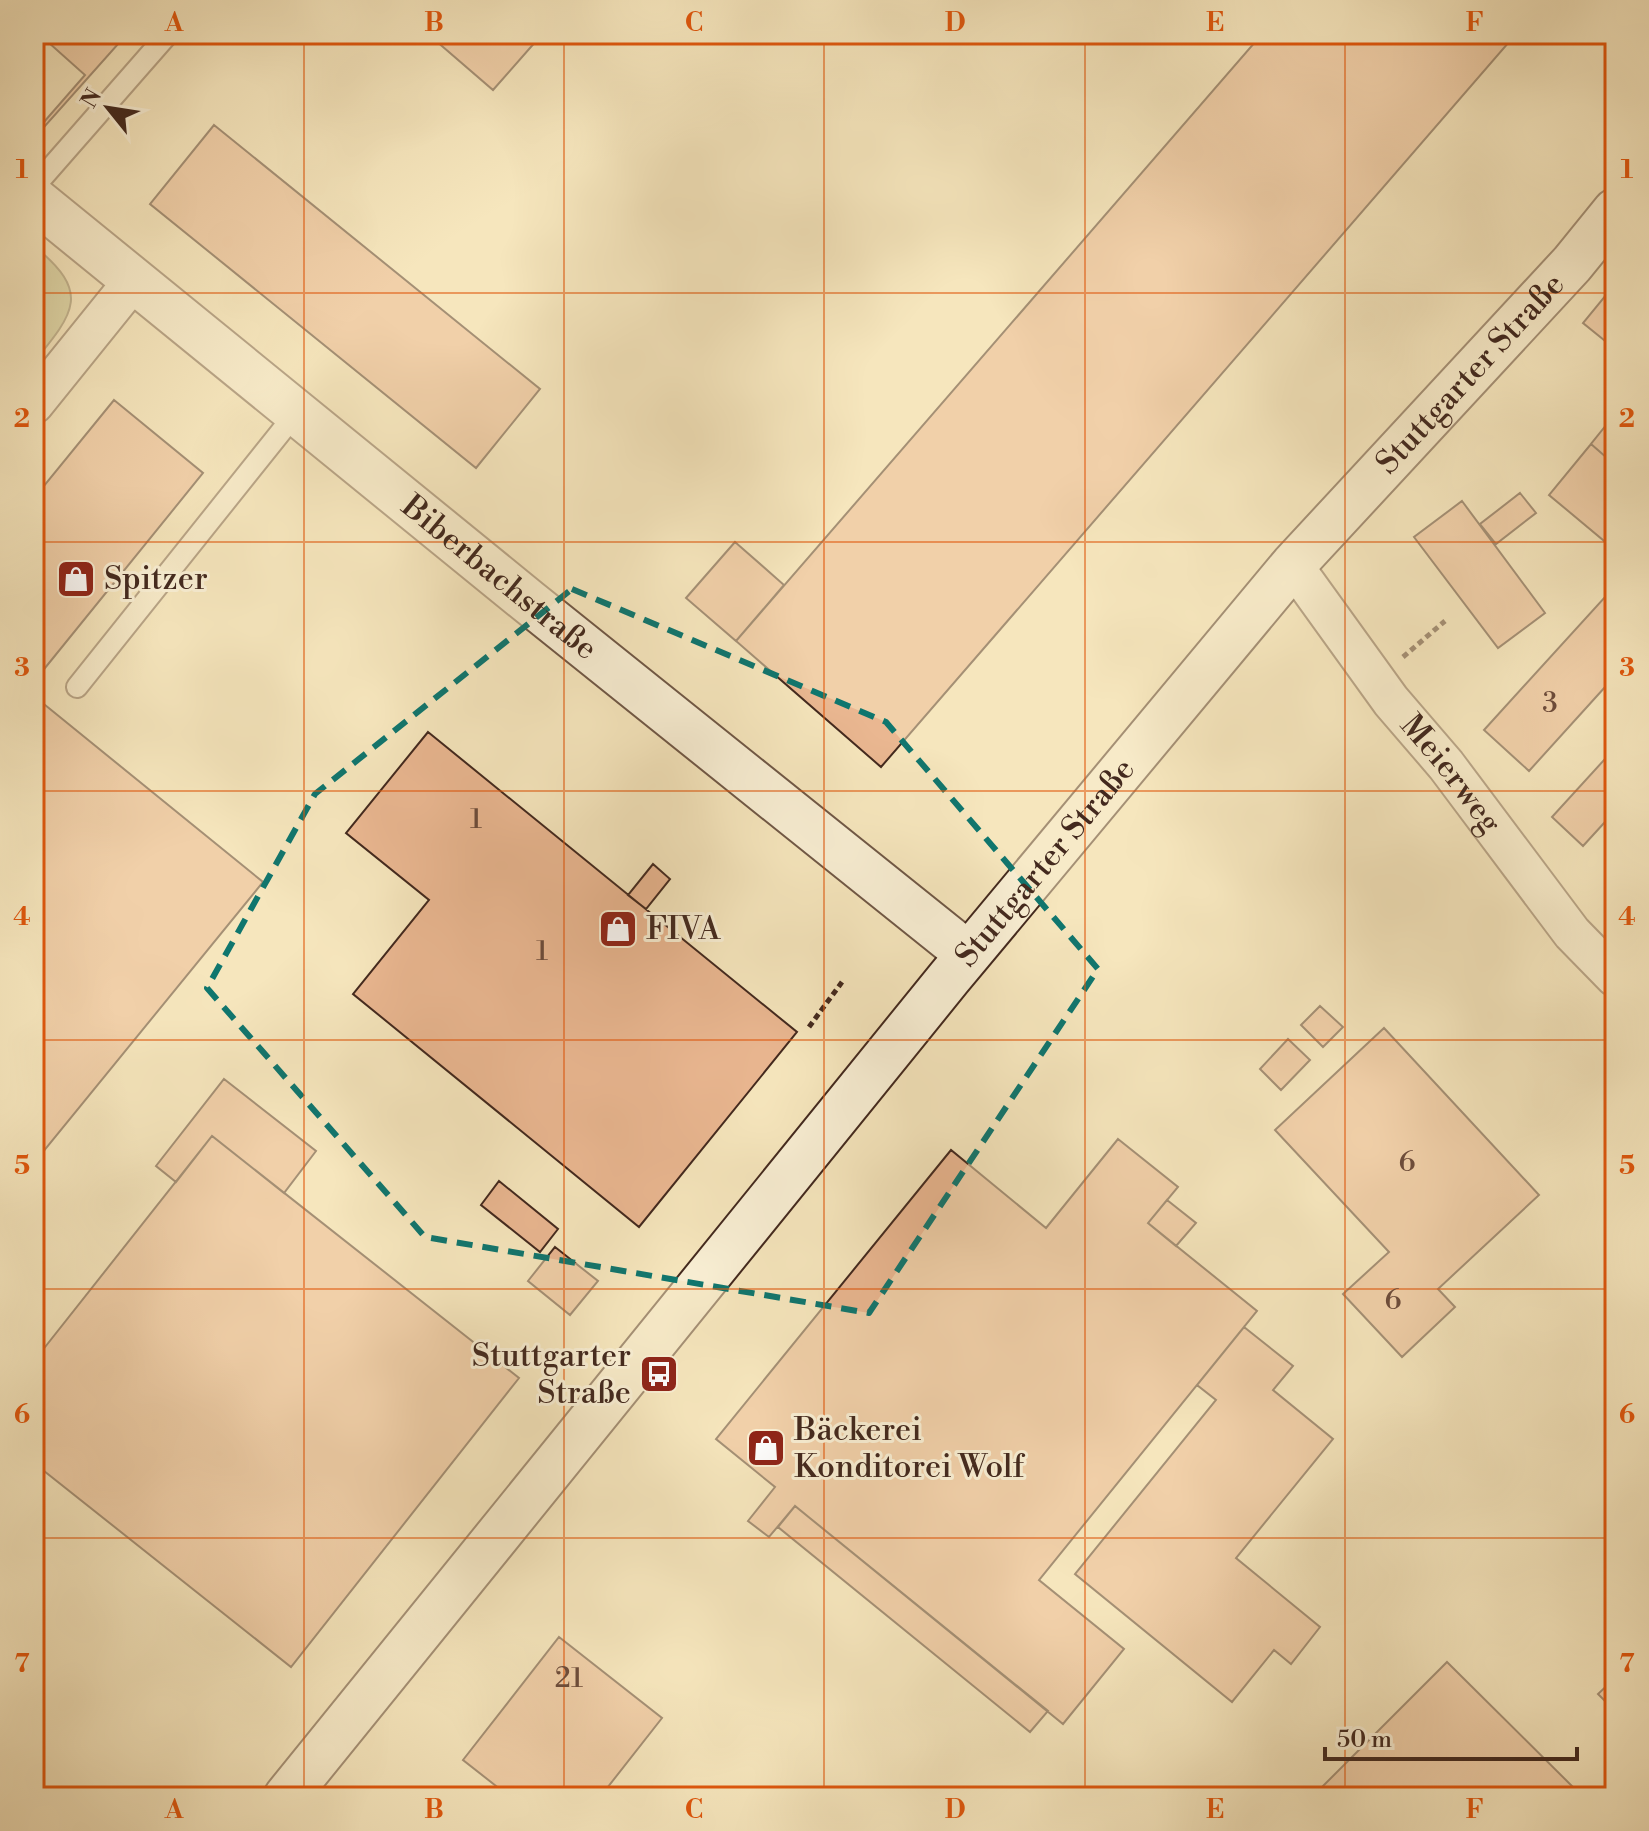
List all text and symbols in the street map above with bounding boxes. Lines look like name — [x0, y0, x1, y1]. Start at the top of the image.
text: A — [164, 7, 184, 39]
text: B — [424, 7, 444, 39]
text: C — [685, 7, 703, 39]
text: D — [945, 7, 965, 39]
text: E — [1206, 7, 1224, 39]
text: F — [1466, 7, 1484, 39]
north arrow — [68, 68, 148, 148]
text: N — [76, 84, 108, 113]
text: 1 — [16, 154, 29, 186]
text: 1 — [1621, 154, 1634, 186]
street label: Stuttgarter Straße — [1367, 265, 1573, 483]
text: 2 — [14, 403, 30, 435]
text: 2 — [1619, 403, 1635, 435]
street label: Biberbachstraße — [393, 486, 605, 669]
shop icon: Spitzer — [55, 558, 97, 600]
place label: Spitzer — [104, 559, 208, 599]
text: 3 — [14, 652, 30, 684]
text: 3 — [1619, 652, 1635, 684]
house number: 3 — [1542, 686, 1558, 721]
street label: Meierweg — [1391, 706, 1511, 842]
street label: Stuttgarter Straße — [947, 750, 1144, 975]
house number: 1 — [470, 802, 482, 837]
text: 4 — [13, 901, 31, 933]
text: 4 — [1618, 901, 1636, 933]
shop icon: FIVA — [597, 908, 639, 950]
place label: FIVA — [646, 909, 721, 949]
house number: 1 — [536, 934, 548, 969]
house number: 6 — [1399, 1145, 1416, 1180]
text: 5 — [14, 1150, 30, 1182]
text: 5 — [1619, 1150, 1635, 1182]
house number: 6 — [1385, 1283, 1402, 1318]
place label: Stuttgarter Straße — [472, 1336, 631, 1413]
bus stop icon: Stuttgarter Straße — [638, 1353, 680, 1395]
text: 6 — [14, 1399, 30, 1431]
text: 6 — [1619, 1399, 1635, 1431]
place label: Bäckerei Konditorei Wolf — [793, 1410, 1026, 1487]
shop icon: Bäckerei Konditorei Wolf — [745, 1427, 787, 1469]
text: 7 — [14, 1648, 30, 1680]
text: 7 — [1619, 1648, 1635, 1680]
house number: 21 — [555, 1661, 583, 1696]
scale bar — [1325, 1711, 1577, 1761]
text: 50 m — [1337, 1725, 1392, 1755]
text: A — [164, 1794, 184, 1826]
text: B — [424, 1794, 444, 1826]
text: C — [685, 1794, 703, 1826]
text: D — [945, 1794, 965, 1826]
text: E — [1206, 1794, 1224, 1826]
text: F — [1466, 1794, 1484, 1826]

